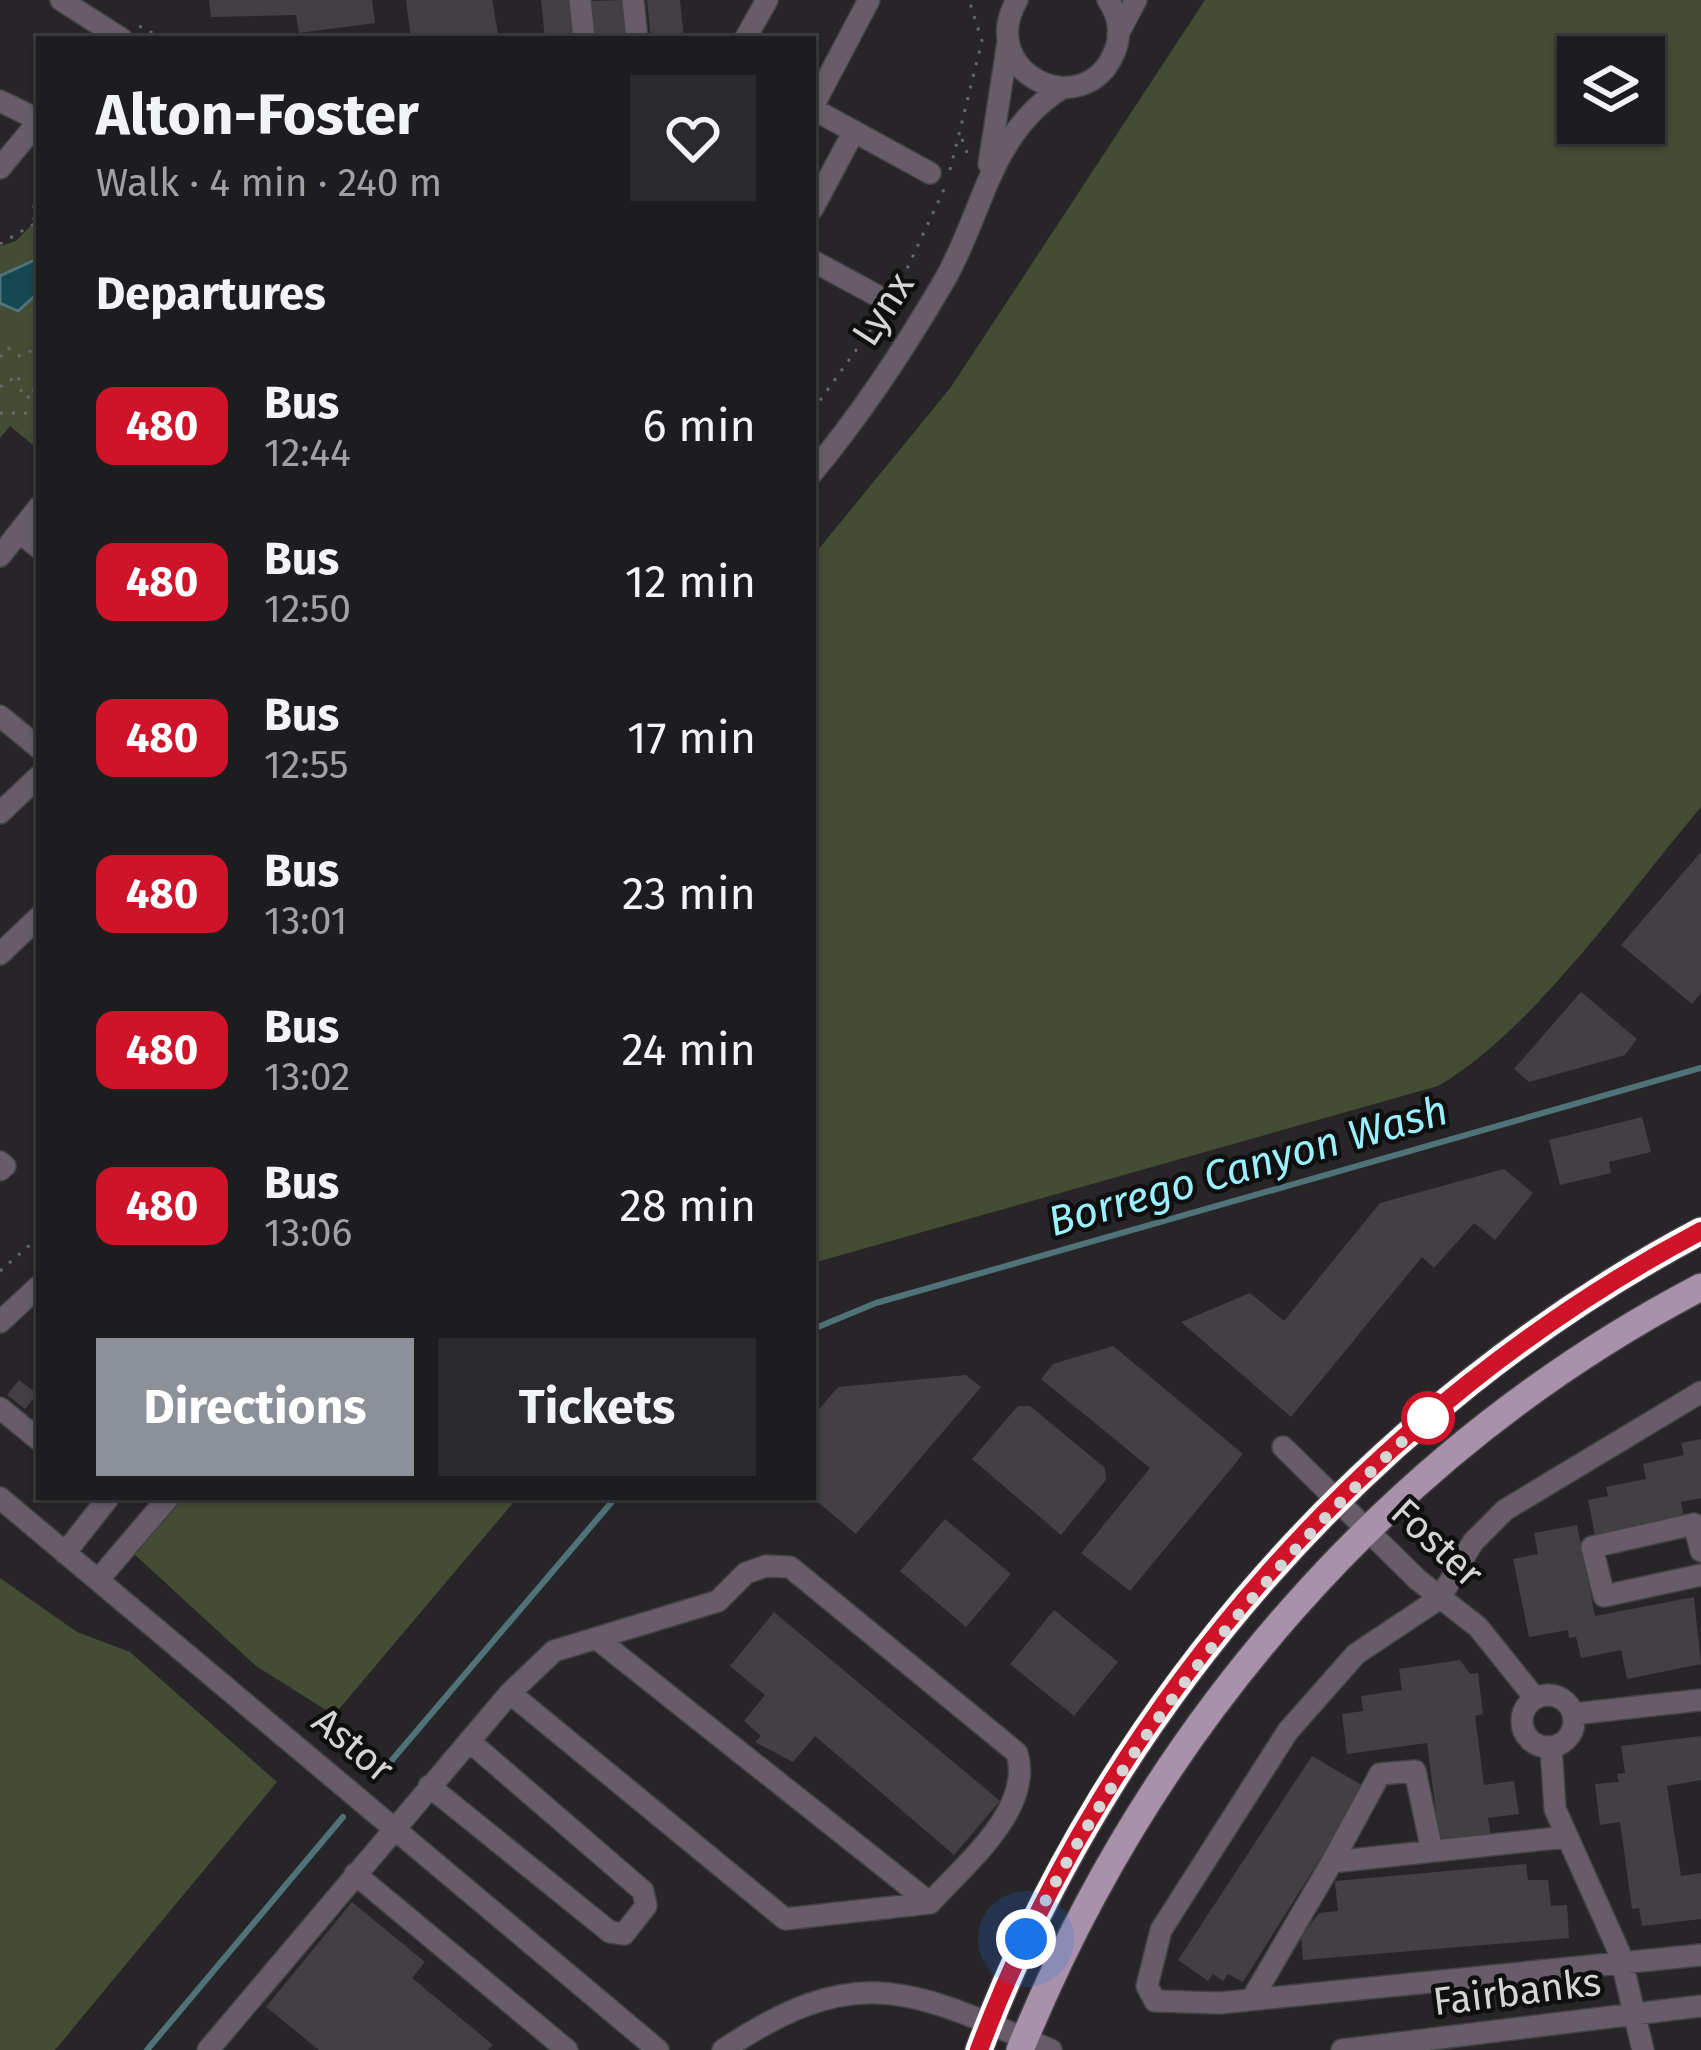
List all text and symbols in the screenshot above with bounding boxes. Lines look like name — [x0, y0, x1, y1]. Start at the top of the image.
map controls — [1557, 36, 1665, 144]
button: layers — [1557, 36, 1665, 144]
button: heart — [630, 75, 756, 201]
text: Alton-Foster — [96, 81, 419, 149]
text: Walk · 4 min · 240 m — [96, 160, 442, 206]
street label: Lynx — [843, 264, 923, 354]
text: Departures — [96, 267, 326, 321]
text: Bus — [264, 376, 339, 430]
text: 6 min — [642, 399, 756, 453]
text: 480 — [126, 401, 198, 451]
text: 12:44 — [264, 430, 351, 476]
text: Bus — [264, 532, 339, 586]
text: 12 min — [625, 555, 756, 609]
text: 480 — [126, 557, 198, 607]
text: 12:50 — [264, 586, 351, 632]
text: Bus — [264, 688, 339, 742]
text: 17 min — [627, 711, 756, 765]
text: 480 — [126, 713, 198, 763]
text: 12:55 — [264, 742, 349, 788]
text: Bus — [264, 844, 339, 898]
text: 23 min — [622, 867, 756, 921]
text: 480 — [126, 869, 198, 919]
text: 13:01 — [264, 898, 347, 944]
text: Bus — [264, 1000, 339, 1054]
text: 24 min — [621, 1023, 756, 1077]
text: 480 — [126, 1025, 198, 1075]
text: 13:02 — [264, 1054, 350, 1100]
water label: Borrego Canyon Wash — [1043, 1085, 1453, 1247]
text: Bus — [264, 1156, 339, 1210]
text: 28 min — [619, 1179, 756, 1233]
text: 480 — [126, 1181, 198, 1231]
text: 13:06 — [264, 1210, 352, 1256]
button: Directions — [96, 1338, 414, 1476]
button: Tickets — [438, 1338, 756, 1476]
unlabelled marker — [1403, 1393, 1453, 1443]
street label: Foster — [1382, 1489, 1492, 1597]
street label: Astor — [303, 1698, 403, 1792]
your location — [996, 1909, 1056, 1969]
street label: Fairbanks — [1430, 1959, 1604, 2025]

